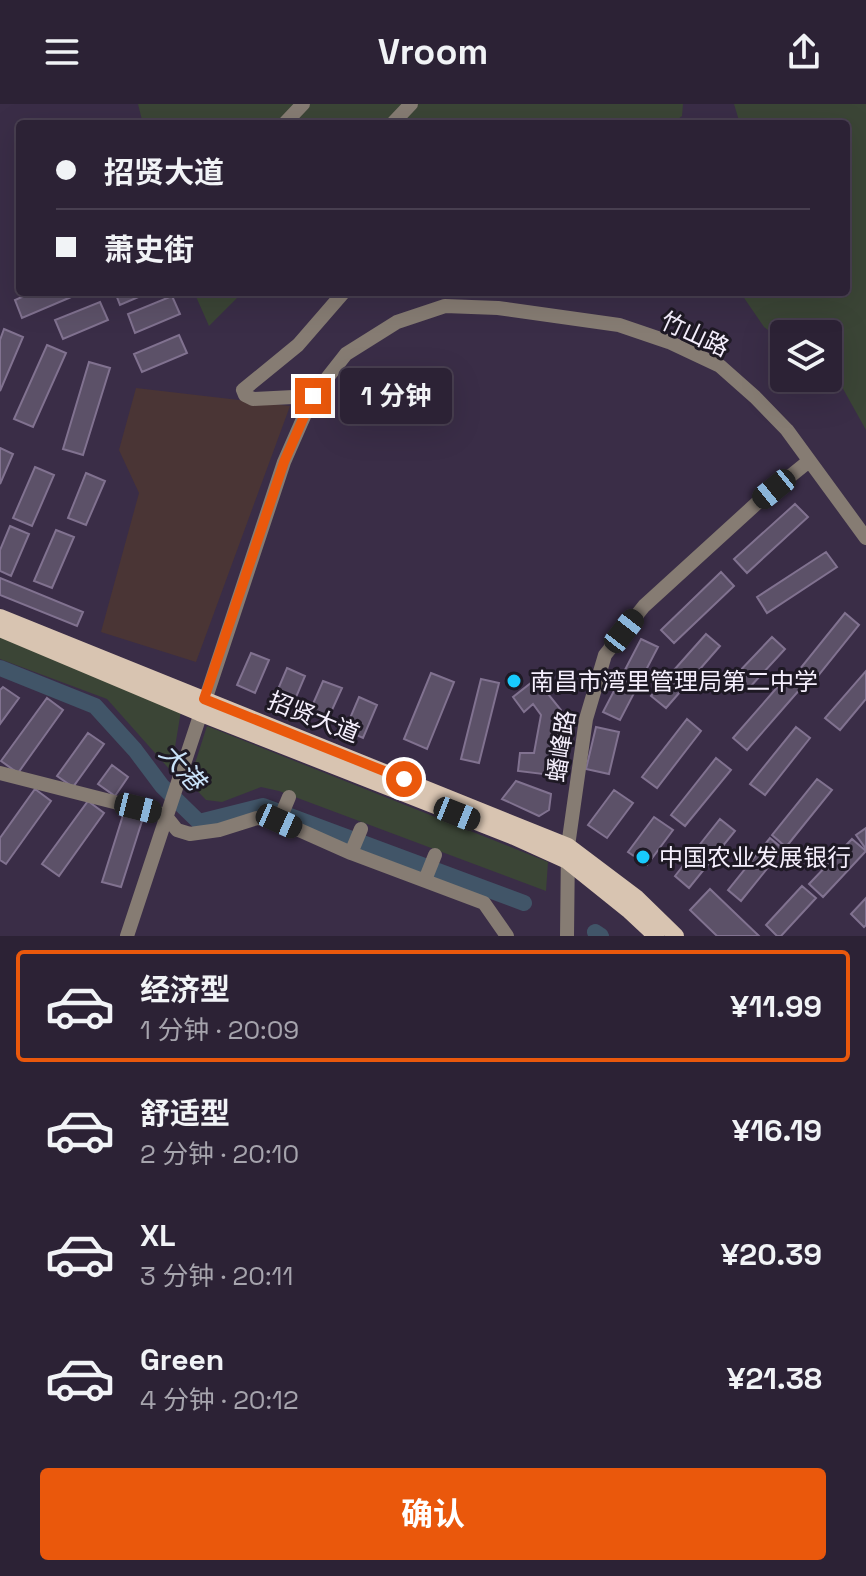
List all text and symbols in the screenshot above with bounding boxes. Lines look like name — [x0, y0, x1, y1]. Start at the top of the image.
text: Vroom — [378, 29, 488, 75]
icon: menu — [40, 30, 84, 74]
icon: share — [782, 30, 826, 74]
text: 招贤大道 — [104, 153, 224, 192]
text: 萧史街 — [104, 230, 194, 269]
street label: 竹山路 — [656, 305, 734, 363]
map controls — [770, 320, 842, 392]
button: layers — [770, 320, 842, 392]
callout: 1 分钟 — [341, 368, 453, 424]
route end — [295, 378, 331, 414]
text: 1 分钟 — [361, 379, 431, 413]
car — [748, 465, 800, 513]
car — [600, 605, 648, 657]
place label: 南昌市湾里管理局第二中学 — [530, 666, 818, 697]
marker: 南昌市湾里管理局第二中学 — [505, 672, 523, 690]
street label: 招贤大道 — [264, 685, 364, 749]
street label: 蟠峰路 — [540, 708, 582, 784]
water label: 大港 — [152, 736, 215, 801]
route start — [386, 761, 422, 797]
car — [112, 791, 164, 825]
car — [430, 794, 484, 834]
car — [252, 800, 306, 842]
place label: 中国农业发展银行 — [659, 842, 851, 873]
marker: 中国农业发展银行 — [634, 848, 652, 866]
icon: car — [44, 970, 116, 1042]
text: 经济型 — [140, 970, 230, 1009]
text: ¥11.99 — [730, 987, 822, 1026]
text: 1 分钟 · 20:09 — [140, 1013, 299, 1047]
icon: car — [44, 1094, 116, 1166]
text: 舒适型 — [140, 1094, 230, 1133]
text: ¥16.19 — [732, 1111, 822, 1150]
text: 2 分钟 · 20:10 — [140, 1137, 299, 1171]
text: XL — [140, 1216, 176, 1255]
icon: car — [44, 1218, 116, 1290]
text: ¥20.39 — [721, 1235, 822, 1274]
text: 3 分钟 · 20:11 — [140, 1259, 293, 1293]
text: Green — [140, 1340, 224, 1379]
icon: car — [44, 1342, 116, 1414]
text: ¥21.38 — [727, 1359, 822, 1398]
text: 4 分钟 · 20:12 — [140, 1383, 299, 1417]
button: 确认 — [40, 1468, 826, 1560]

